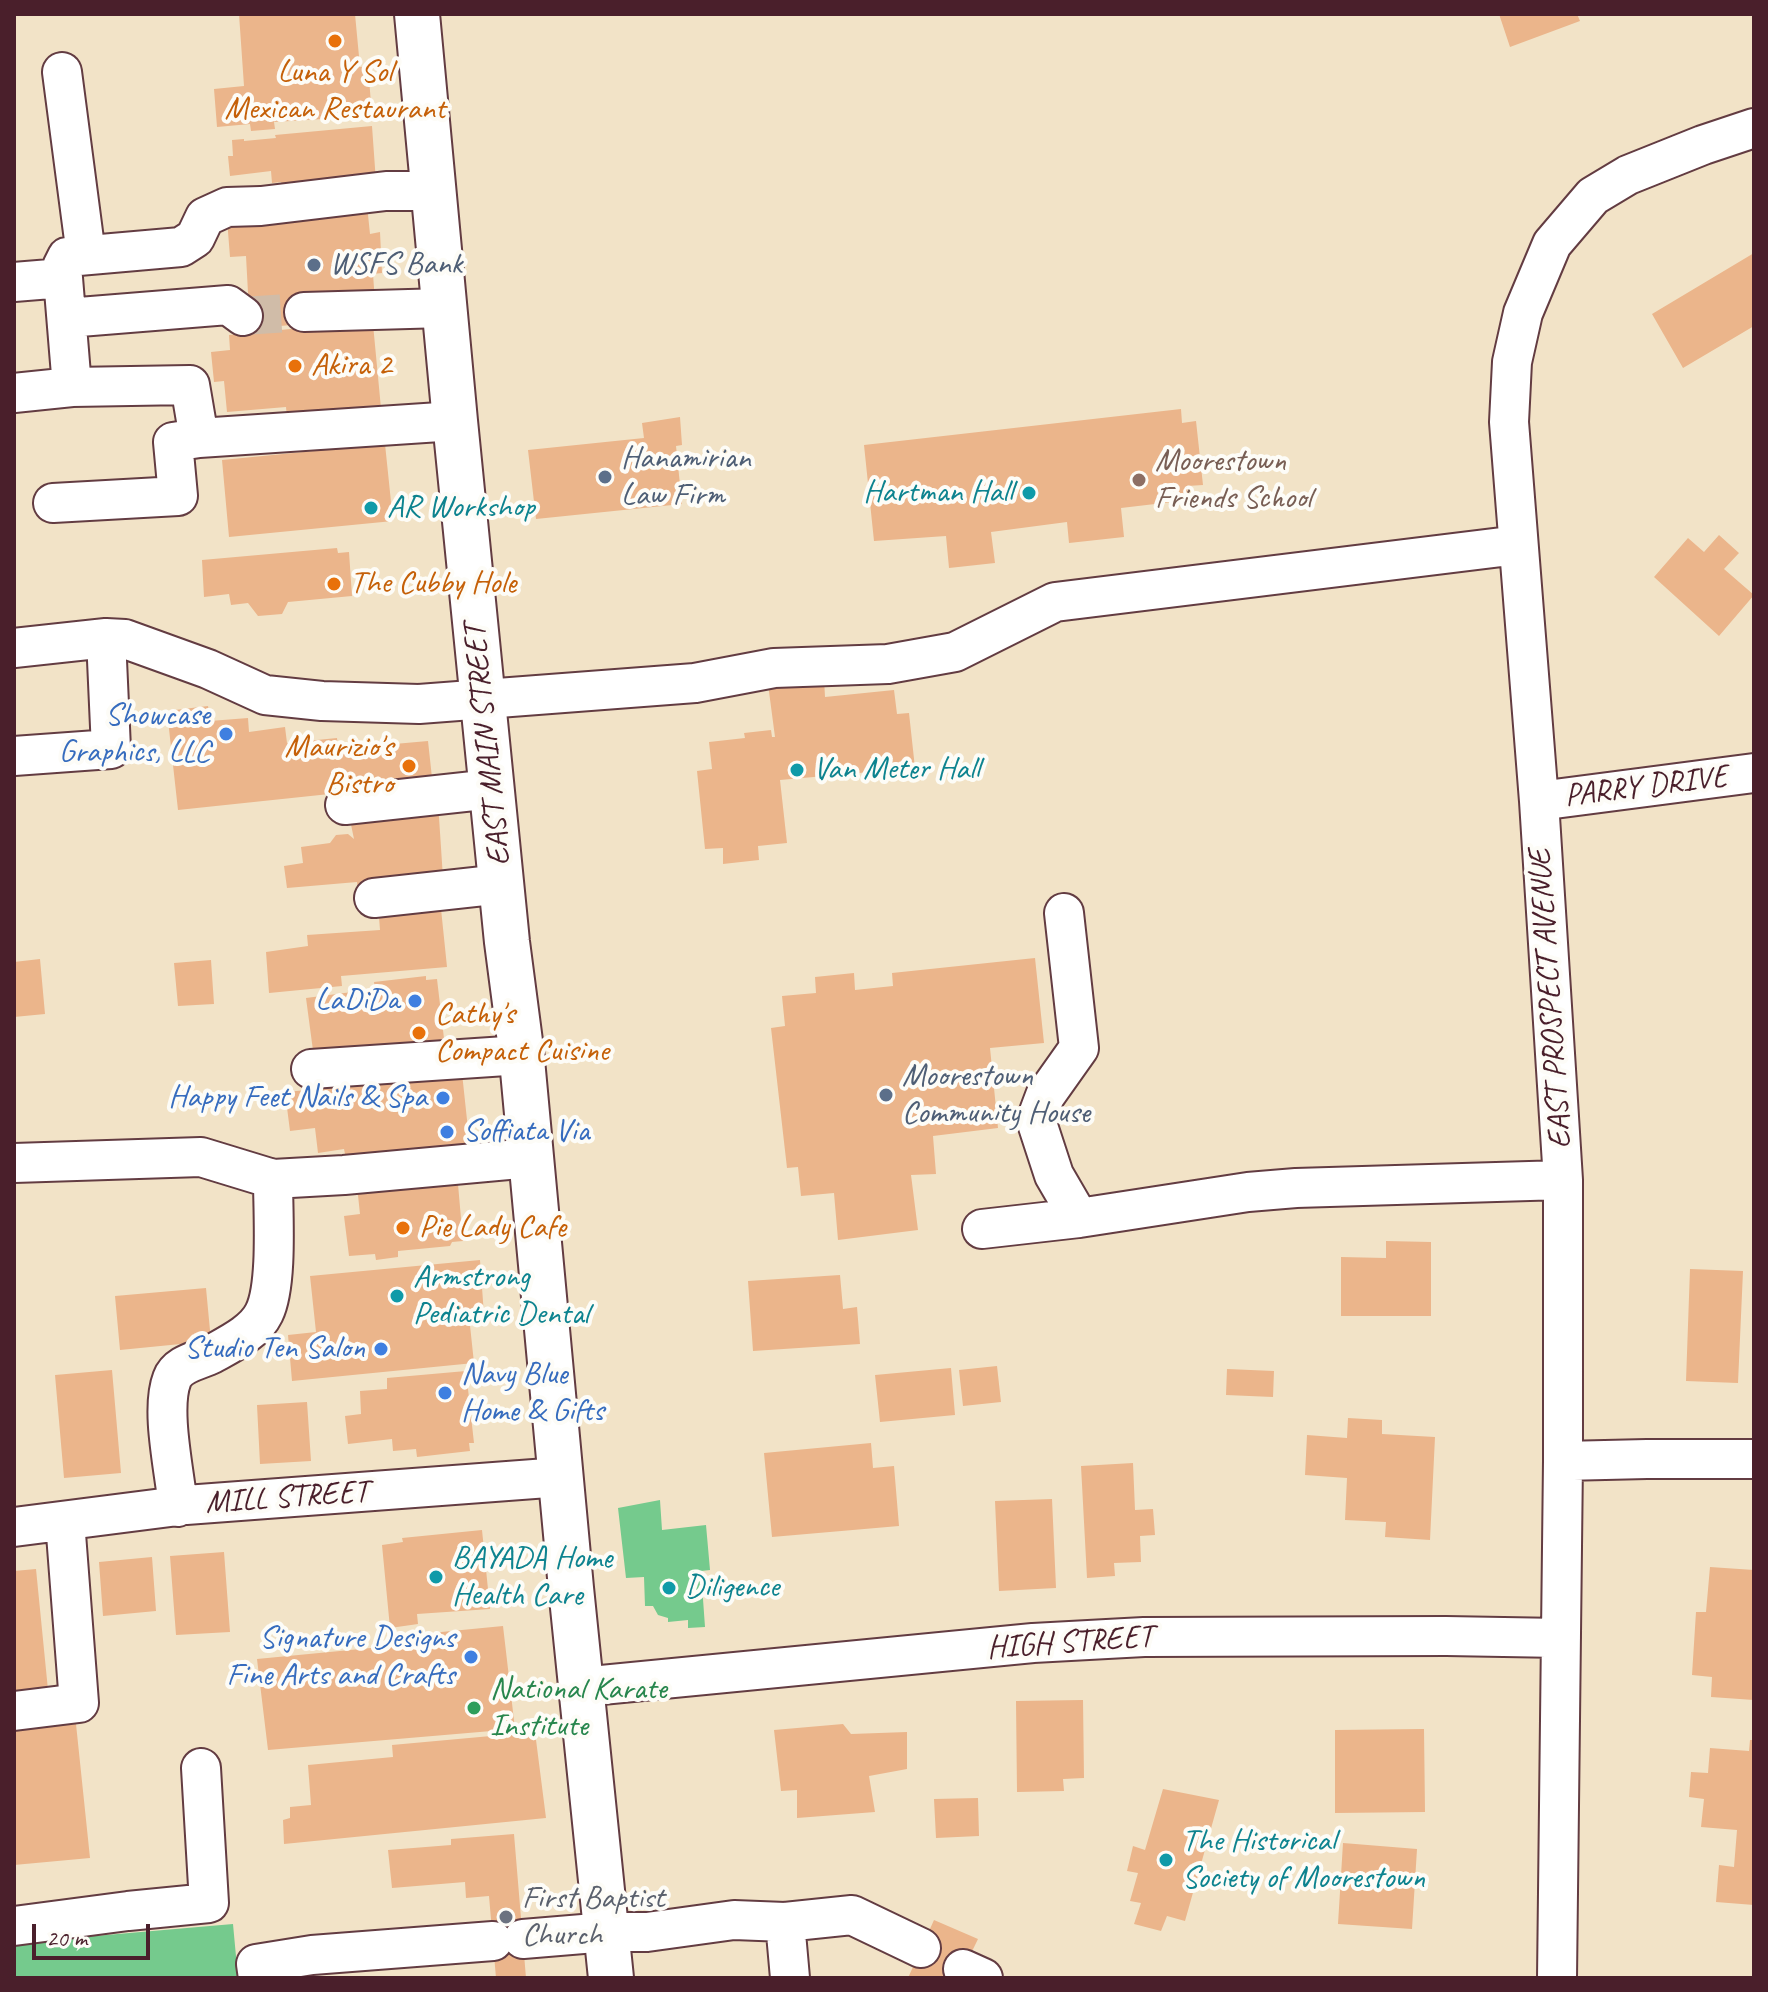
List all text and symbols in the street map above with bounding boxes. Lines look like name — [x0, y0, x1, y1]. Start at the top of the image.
marker: Luna Y Sol Mexican Restaurant — [326, 32, 344, 50]
place label: Luna Y Sol Mexican Restaurant — [225, 54, 445, 129]
place label: WSFS Bank — [330, 246, 462, 284]
marker: WSFS Bank — [305, 256, 323, 274]
place label: Akira 2 — [311, 347, 392, 385]
marker: Akira 2 — [286, 357, 304, 375]
place label: Hanamirian Law Firm — [621, 440, 751, 515]
place label: Moorestown Friends School — [1155, 443, 1312, 518]
marker: Hanamirian Law Firm — [596, 468, 614, 486]
marker: Moorestown Friends School — [1130, 471, 1148, 489]
place label: Hartman Hall — [863, 474, 1013, 512]
marker: Hartman Hall — [1020, 484, 1038, 502]
place label: AR Workshop — [387, 489, 535, 527]
marker: AR Workshop — [362, 499, 380, 517]
place label: The Cubby Hole — [350, 565, 516, 603]
marker: The Cubby Hole — [325, 575, 343, 593]
street label: EAST MAIN STREET — [456, 622, 520, 868]
place label: Showcase Graphics, LLC — [59, 697, 210, 772]
marker: Showcase Graphics, LLC — [217, 725, 235, 743]
place label: Maurizio's Bistro — [285, 729, 393, 804]
place label: Van Meter Hall — [813, 751, 980, 789]
marker: Maurizio's Bistro — [400, 757, 418, 775]
street label: PARRY DRIVE — [1562, 758, 1730, 816]
marker: Van Meter Hall — [788, 761, 806, 779]
street label: EAST PROSPECT AVENUE — [1521, 848, 1581, 1150]
place label: LaDiDa — [315, 982, 399, 1020]
marker: LaDiDa — [406, 992, 424, 1010]
place label: Cathy's Compact Cuisine — [435, 996, 609, 1071]
marker: Cathy's Compact Cuisine — [410, 1024, 428, 1042]
place label: Moorestown Community House — [902, 1058, 1090, 1133]
place label: Happy Feet Nails & Spa — [168, 1079, 427, 1117]
marker: Moorestown Community House — [877, 1086, 895, 1104]
marker: Happy Feet Nails & Spa — [434, 1089, 452, 1107]
place label: Soffiata Via — [463, 1113, 589, 1151]
marker: Soffiata Via — [438, 1123, 456, 1141]
place label: Pie Lady Cafe — [419, 1209, 566, 1247]
marker: Pie Lady Cafe — [394, 1219, 412, 1237]
place label: Armstrong Pediatric Dental — [413, 1259, 589, 1334]
marker: Armstrong Pediatric Dental — [388, 1287, 406, 1305]
place label: Studio Ten Salon — [184, 1330, 365, 1368]
marker: Studio Ten Salon — [372, 1340, 390, 1358]
place label: Navy Blue Home & Gifts — [461, 1356, 604, 1431]
marker: Navy Blue Home & Gifts — [436, 1384, 454, 1402]
street label: MILL STREET — [204, 1473, 370, 1523]
place label: BAYADA Home Health Care — [452, 1540, 612, 1615]
marker: BAYADA Home Health Care — [427, 1568, 445, 1586]
place label: Diligence — [685, 1569, 779, 1607]
marker: Diligence — [660, 1579, 678, 1597]
street label: HIGH STREET — [986, 1618, 1154, 1668]
place label: Signature Designs Fine Arts and Crafts — [226, 1620, 455, 1695]
marker: Signature Designs Fine Arts and Crafts — [462, 1648, 480, 1666]
place label: National Karate Institute — [490, 1671, 667, 1746]
marker: National Karate Institute — [465, 1699, 483, 1717]
place label: The Historical Society of Moorestown — [1182, 1823, 1425, 1898]
marker: The Historical Society of Moorestown — [1157, 1851, 1175, 1869]
place label: First Baptist Church — [522, 1880, 664, 1955]
scale bar — [36, 1908, 154, 1958]
marker: First Baptist Church — [497, 1908, 515, 1926]
text: 20 m — [46, 1923, 87, 1953]

